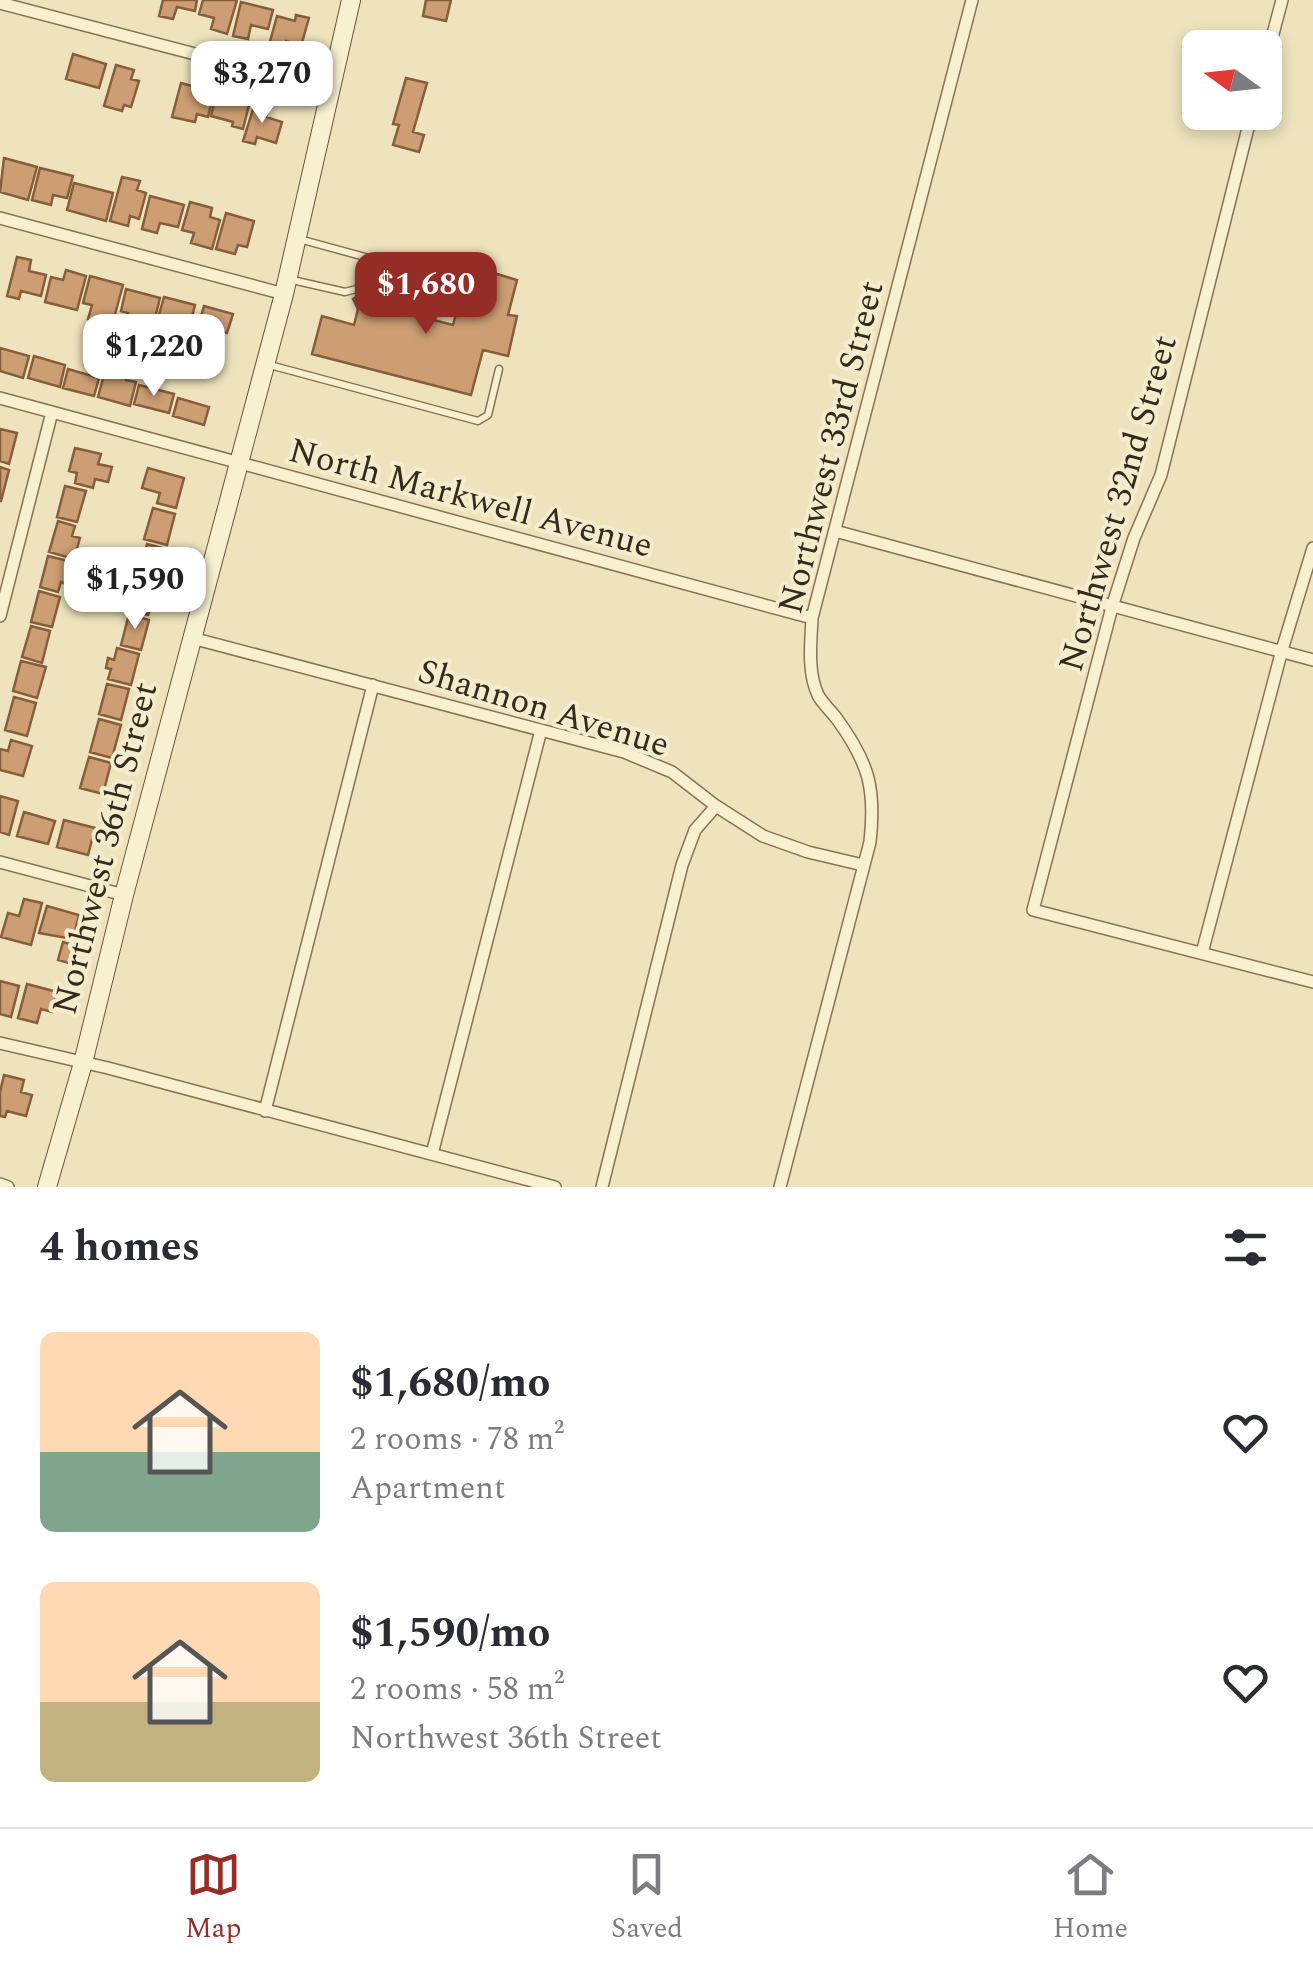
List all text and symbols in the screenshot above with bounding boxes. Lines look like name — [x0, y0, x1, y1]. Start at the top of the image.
north arrow — [1182, 30, 1282, 130]
map controls — [1182, 30, 1282, 130]
pin: $3,270 — [181, 41, 343, 126]
text: $3,270 — [213, 49, 311, 98]
pin: $1,680 — [345, 252, 507, 337]
text: $1,680 — [377, 260, 475, 309]
street label: Northwest 33rd Street — [764, 275, 898, 619]
pin: $1,220 — [73, 314, 235, 399]
text: $1,220 — [105, 322, 203, 371]
street label: Northwest 32nd Street — [1045, 329, 1192, 678]
street label: North Markwell Avenue — [283, 424, 658, 573]
pin: $1,590 — [54, 547, 216, 632]
text: $1,590 — [86, 555, 184, 604]
street label: Shannon Avenue — [411, 645, 676, 772]
street label: Northwest 36th Street — [39, 677, 172, 1020]
text: 4 homes — [40, 1216, 200, 1279]
icon: filters — [1218, 1220, 1273, 1275]
text: $1,680/mo — [350, 1352, 550, 1415]
icon: home — [120, 1372, 240, 1492]
icon: heart — [1218, 1405, 1273, 1460]
text: 2 rooms · 78 m² — [350, 1415, 564, 1464]
text: Apartment — [350, 1464, 505, 1513]
text: $1,590/mo — [350, 1602, 550, 1665]
icon: home — [120, 1622, 240, 1742]
icon: heart — [1218, 1655, 1273, 1710]
text: 2 rooms · 58 m² — [350, 1665, 564, 1714]
text: Northwest 36th Street — [350, 1714, 662, 1763]
tab: Map — [185, 1847, 241, 1950]
tab: Saved — [611, 1847, 683, 1950]
tab: Home — [1053, 1847, 1128, 1950]

